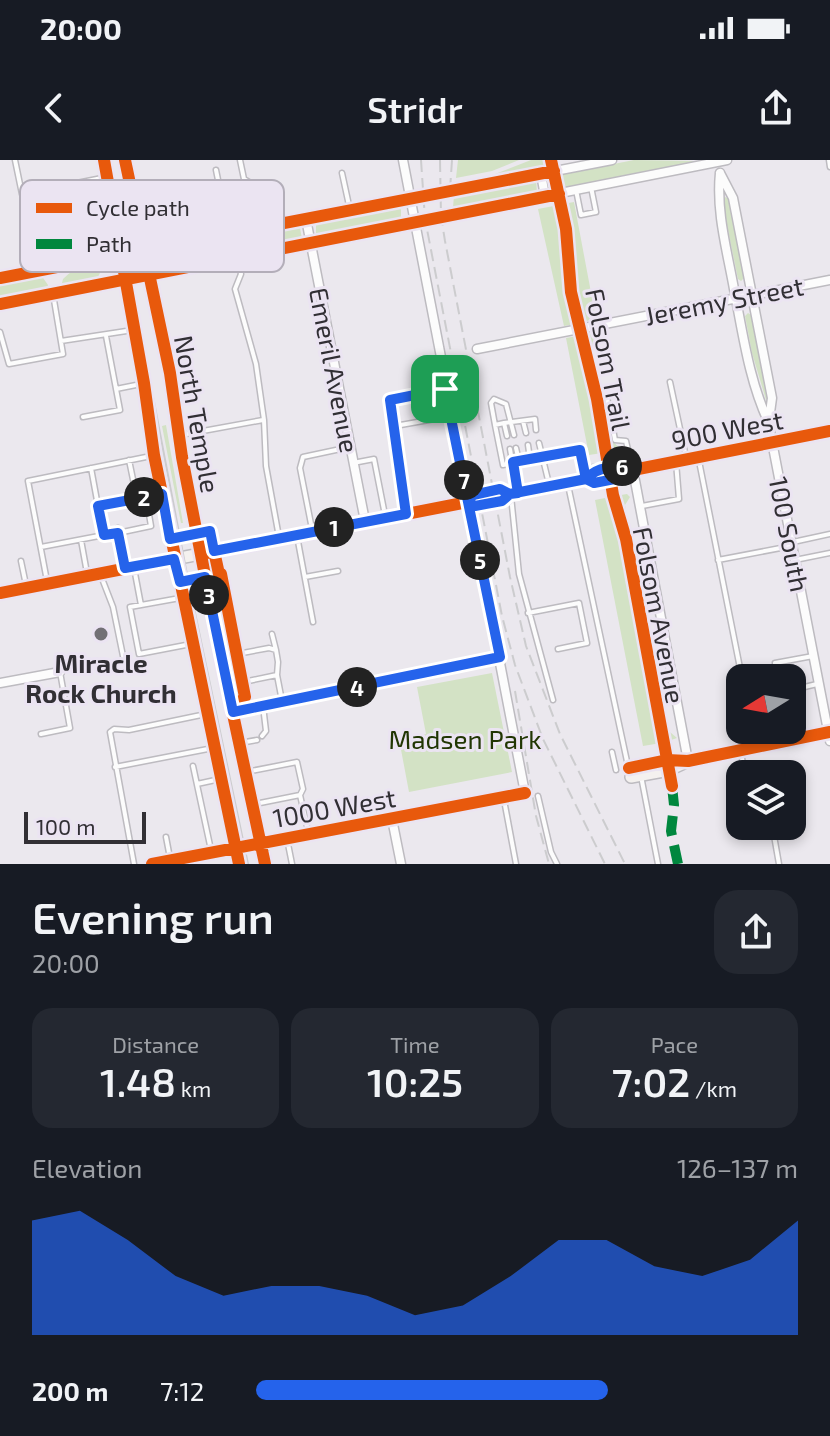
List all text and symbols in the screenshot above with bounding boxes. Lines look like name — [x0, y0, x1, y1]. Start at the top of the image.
text: 20:00 — [40, 10, 122, 46]
icon: back — [32, 86, 76, 130]
icon: share — [754, 86, 798, 130]
text: Stridr — [367, 87, 463, 130]
legend — [20, 180, 284, 272]
text: Cycle path — [86, 194, 190, 220]
text: Path — [86, 230, 132, 256]
street label: Jeremy Street — [642, 269, 806, 331]
street label: Emeril Avenue — [304, 285, 366, 455]
street label: Folsom Trail — [580, 286, 638, 433]
street label: North Temple — [169, 333, 227, 495]
pin — [411, 355, 479, 423]
icon: arrive — [423, 367, 467, 411]
street label: 900 West — [669, 403, 785, 455]
pin: 6 — [602, 446, 642, 486]
text: 6 — [616, 453, 628, 479]
pin: 7 — [444, 460, 484, 500]
text: 7 — [458, 467, 470, 493]
street label: 100 South — [764, 474, 816, 594]
pin: 2 — [124, 477, 164, 517]
text: 2 — [138, 484, 150, 510]
pin: 1 — [314, 507, 354, 547]
text: 1 — [329, 514, 339, 540]
street label: Folsom Avenue — [628, 524, 692, 706]
pin: 5 — [460, 540, 500, 580]
text: 5 — [474, 547, 486, 573]
pin: 3 — [189, 575, 229, 615]
text: 3 — [203, 582, 215, 608]
marker: Miracle Rock Church — [92, 625, 110, 643]
place label: Miracle Rock Church — [25, 647, 177, 708]
north arrow — [726, 664, 806, 744]
map controls — [726, 664, 806, 840]
pin: 4 — [337, 667, 377, 707]
text: 4 — [350, 674, 364, 700]
park label: Madsen Park — [388, 723, 542, 754]
button: layers — [726, 760, 806, 840]
street label: 1000 West — [270, 781, 398, 833]
scale bar — [24, 808, 146, 844]
text: 100 m — [36, 813, 95, 839]
text: Evening run — [32, 890, 274, 943]
button: share — [714, 890, 798, 974]
text: 20:00 — [32, 947, 100, 978]
text: Distance — [112, 1031, 199, 1057]
text: Time — [390, 1031, 440, 1057]
text: Pace — [651, 1031, 698, 1057]
text: 1.48 — [100, 1057, 176, 1105]
text: 10:25 — [367, 1057, 463, 1105]
text: 7:02 — [612, 1057, 690, 1105]
text: km — [176, 1075, 211, 1101]
text: /km — [690, 1075, 737, 1101]
text: Elevation — [32, 1152, 142, 1183]
text: 126–137 m — [677, 1152, 798, 1183]
text: 200 m — [32, 1375, 108, 1406]
text: 7:12 — [160, 1375, 204, 1406]

